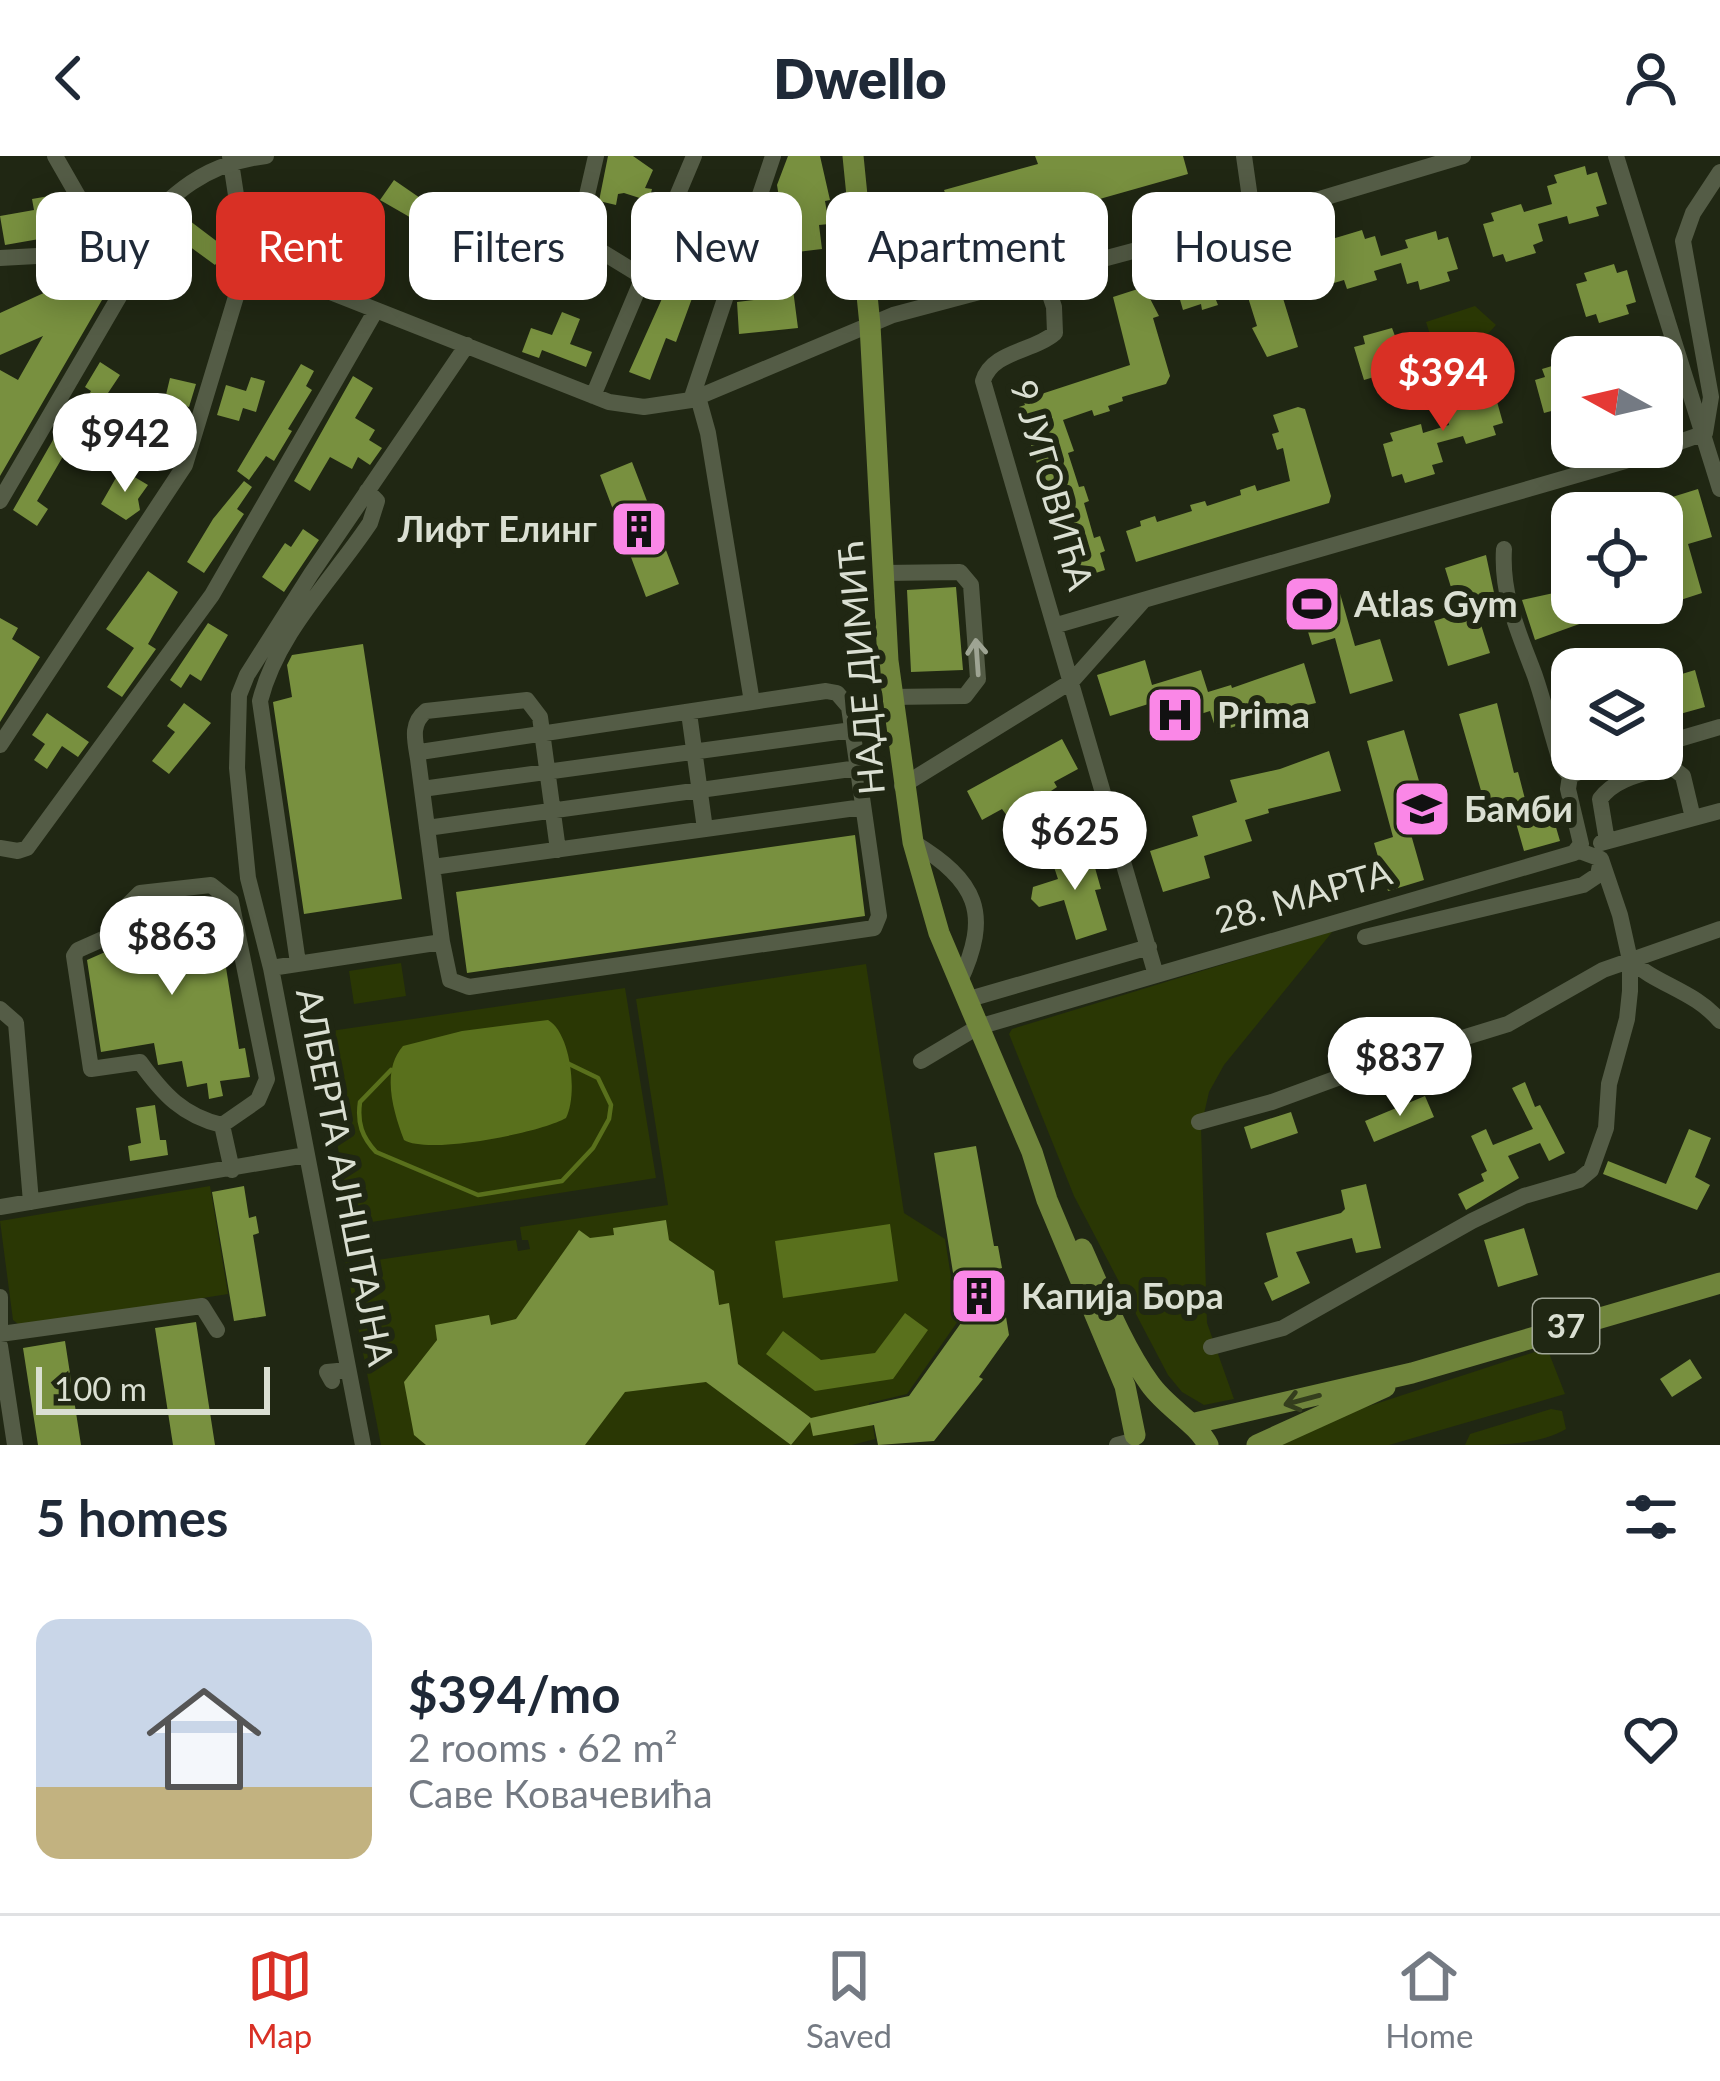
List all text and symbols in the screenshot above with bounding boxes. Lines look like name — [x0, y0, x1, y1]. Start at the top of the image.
icon: back — [36, 45, 102, 111]
icon: person — [1618, 45, 1684, 111]
text: Dwello — [773, 46, 947, 111]
chip: Buy — [36, 192, 192, 300]
chip: Rent — [216, 192, 385, 300]
chip: Filters — [409, 192, 607, 300]
chip: New — [631, 192, 802, 300]
chip: Apartment — [826, 192, 1108, 300]
chip: House — [1132, 192, 1335, 300]
pin: $394 — [1372, 332, 1514, 434]
north arrow — [1551, 336, 1683, 468]
map controls — [1551, 336, 1683, 780]
text: $394 — [1398, 348, 1488, 394]
street label: 9 ЈУГОВИЋА — [1002, 375, 1104, 596]
pin: $942 — [54, 393, 196, 495]
text: $942 — [80, 409, 170, 455]
button: locate — [1551, 492, 1683, 624]
building icon: Лифт Елинг — [608, 498, 670, 560]
place label: Лифт Елинг — [397, 506, 597, 550]
street label: НАДЕ ДИМИЋ — [827, 540, 893, 797]
sports icon: Atlas Gym — [1281, 573, 1343, 635]
place label: Atlas Gym — [1353, 581, 1518, 625]
one-way arrow — [965, 638, 988, 677]
button: layers — [1551, 648, 1683, 780]
hospital icon: Prima — [1144, 684, 1206, 746]
place label: Prima — [1217, 692, 1310, 736]
school or university icon: Бамби — [1391, 778, 1453, 840]
place label: Бамби — [1464, 786, 1573, 830]
pin: $625 — [1004, 791, 1146, 893]
text: $625 — [1030, 807, 1120, 853]
street label: 28. МАРТА — [1209, 849, 1397, 941]
pin: $863 — [101, 896, 243, 998]
text: $863 — [127, 912, 217, 958]
street label: АЛБЕРТА АЈНШТАЈНА — [288, 984, 404, 1370]
pin: $837 — [1329, 1017, 1471, 1119]
text: $837 — [1355, 1033, 1445, 1079]
building icon: Капија Бора — [948, 1265, 1010, 1327]
place label: Капија Бора — [1021, 1273, 1224, 1317]
road number: 37 — [1533, 1299, 1599, 1353]
scale bar — [36, 1361, 270, 1414]
text: 100 m — [54, 1368, 147, 1408]
one-way arrow — [1284, 1390, 1322, 1412]
icon: filters — [1618, 1484, 1684, 1550]
text: 5 homes — [36, 1487, 228, 1548]
text: $394/mo — [408, 1663, 621, 1724]
icon: home — [132, 1667, 276, 1811]
icon: heart — [1618, 1706, 1684, 1772]
text: 2 rooms · 62 m² — [408, 1724, 678, 1770]
text: Саве Ковачевића — [408, 1770, 713, 1816]
tab: Map — [247, 1943, 313, 2055]
tab: Saved — [806, 1943, 892, 2055]
tab: Home — [1385, 1943, 1473, 2055]

